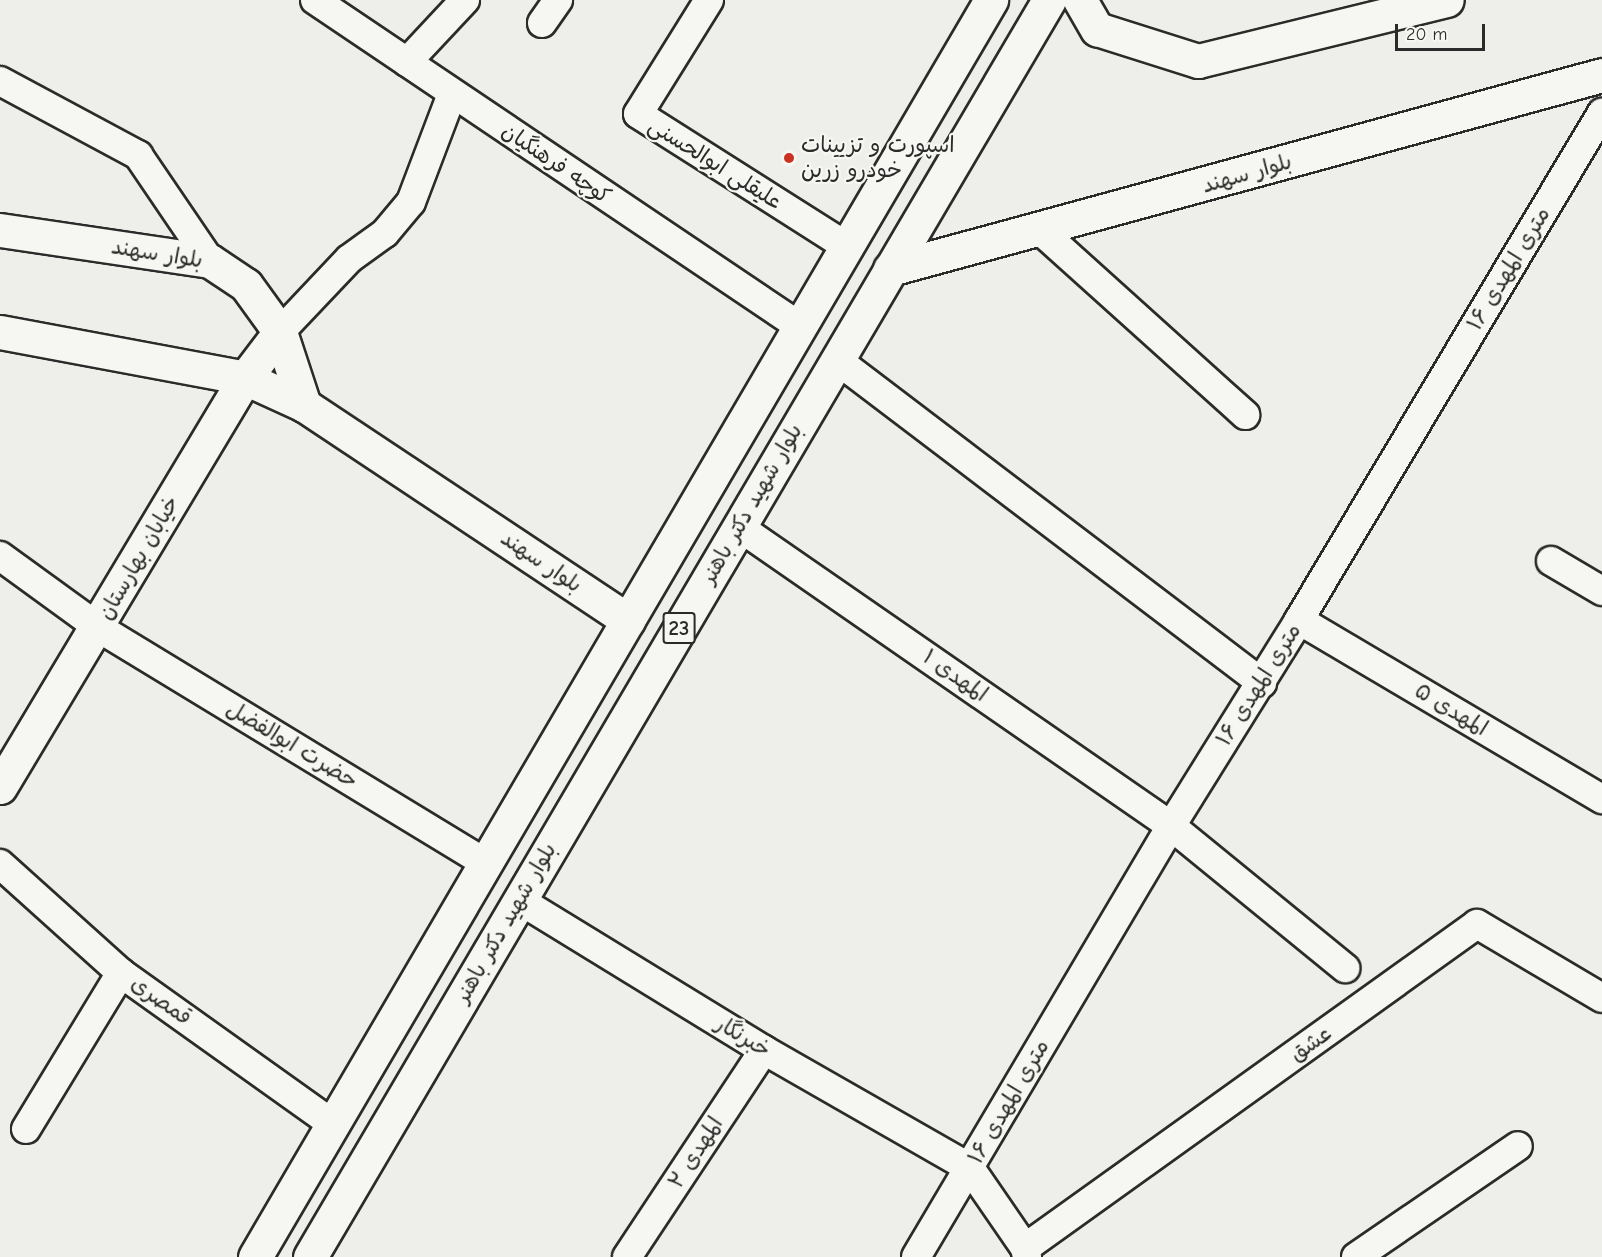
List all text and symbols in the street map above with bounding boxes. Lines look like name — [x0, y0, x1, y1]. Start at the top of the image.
scale bar — [1398, 12, 1488, 50]
text: 20 m — [1406, 24, 1447, 45]
street label: علیقلی ابوالحسنی — [643, 112, 787, 216]
street label: کوچه فرهنگیان — [496, 118, 616, 210]
place label: اسپورت و تزیینات خودرو زرین — [801, 132, 955, 184]
street label: بلوار سهند — [1199, 149, 1295, 199]
marker: اسپورت و تزیینات خودرو زرین — [782, 151, 796, 165]
street label: ۱۶ متری المهدی — [1462, 202, 1556, 336]
street label: بلوار سهند — [109, 234, 205, 274]
street label: بلوار شهید دکتر باهنر — [696, 419, 808, 589]
street label: خیابان بهارستان — [93, 491, 185, 625]
street label: بلوار سهند — [495, 525, 587, 599]
road number: 23 — [662, 610, 696, 646]
street label: ۱۶ متری المهدی — [1211, 619, 1307, 751]
street label: المهدی ۱ — [917, 644, 993, 708]
street label: المهدی ۵ — [1410, 678, 1492, 742]
street label: حضرت ابوالفضل — [222, 695, 362, 795]
street label: بلوار شهید دکتر باهنر — [450, 838, 562, 1008]
street label: قمصری — [126, 971, 196, 1031]
street label: خبرنگار — [711, 1010, 775, 1064]
street label: عشق — [1285, 1020, 1337, 1068]
street label: ۱۶ متری المهدی — [963, 1035, 1055, 1169]
street label: المهدی ۲ — [663, 1112, 729, 1194]

